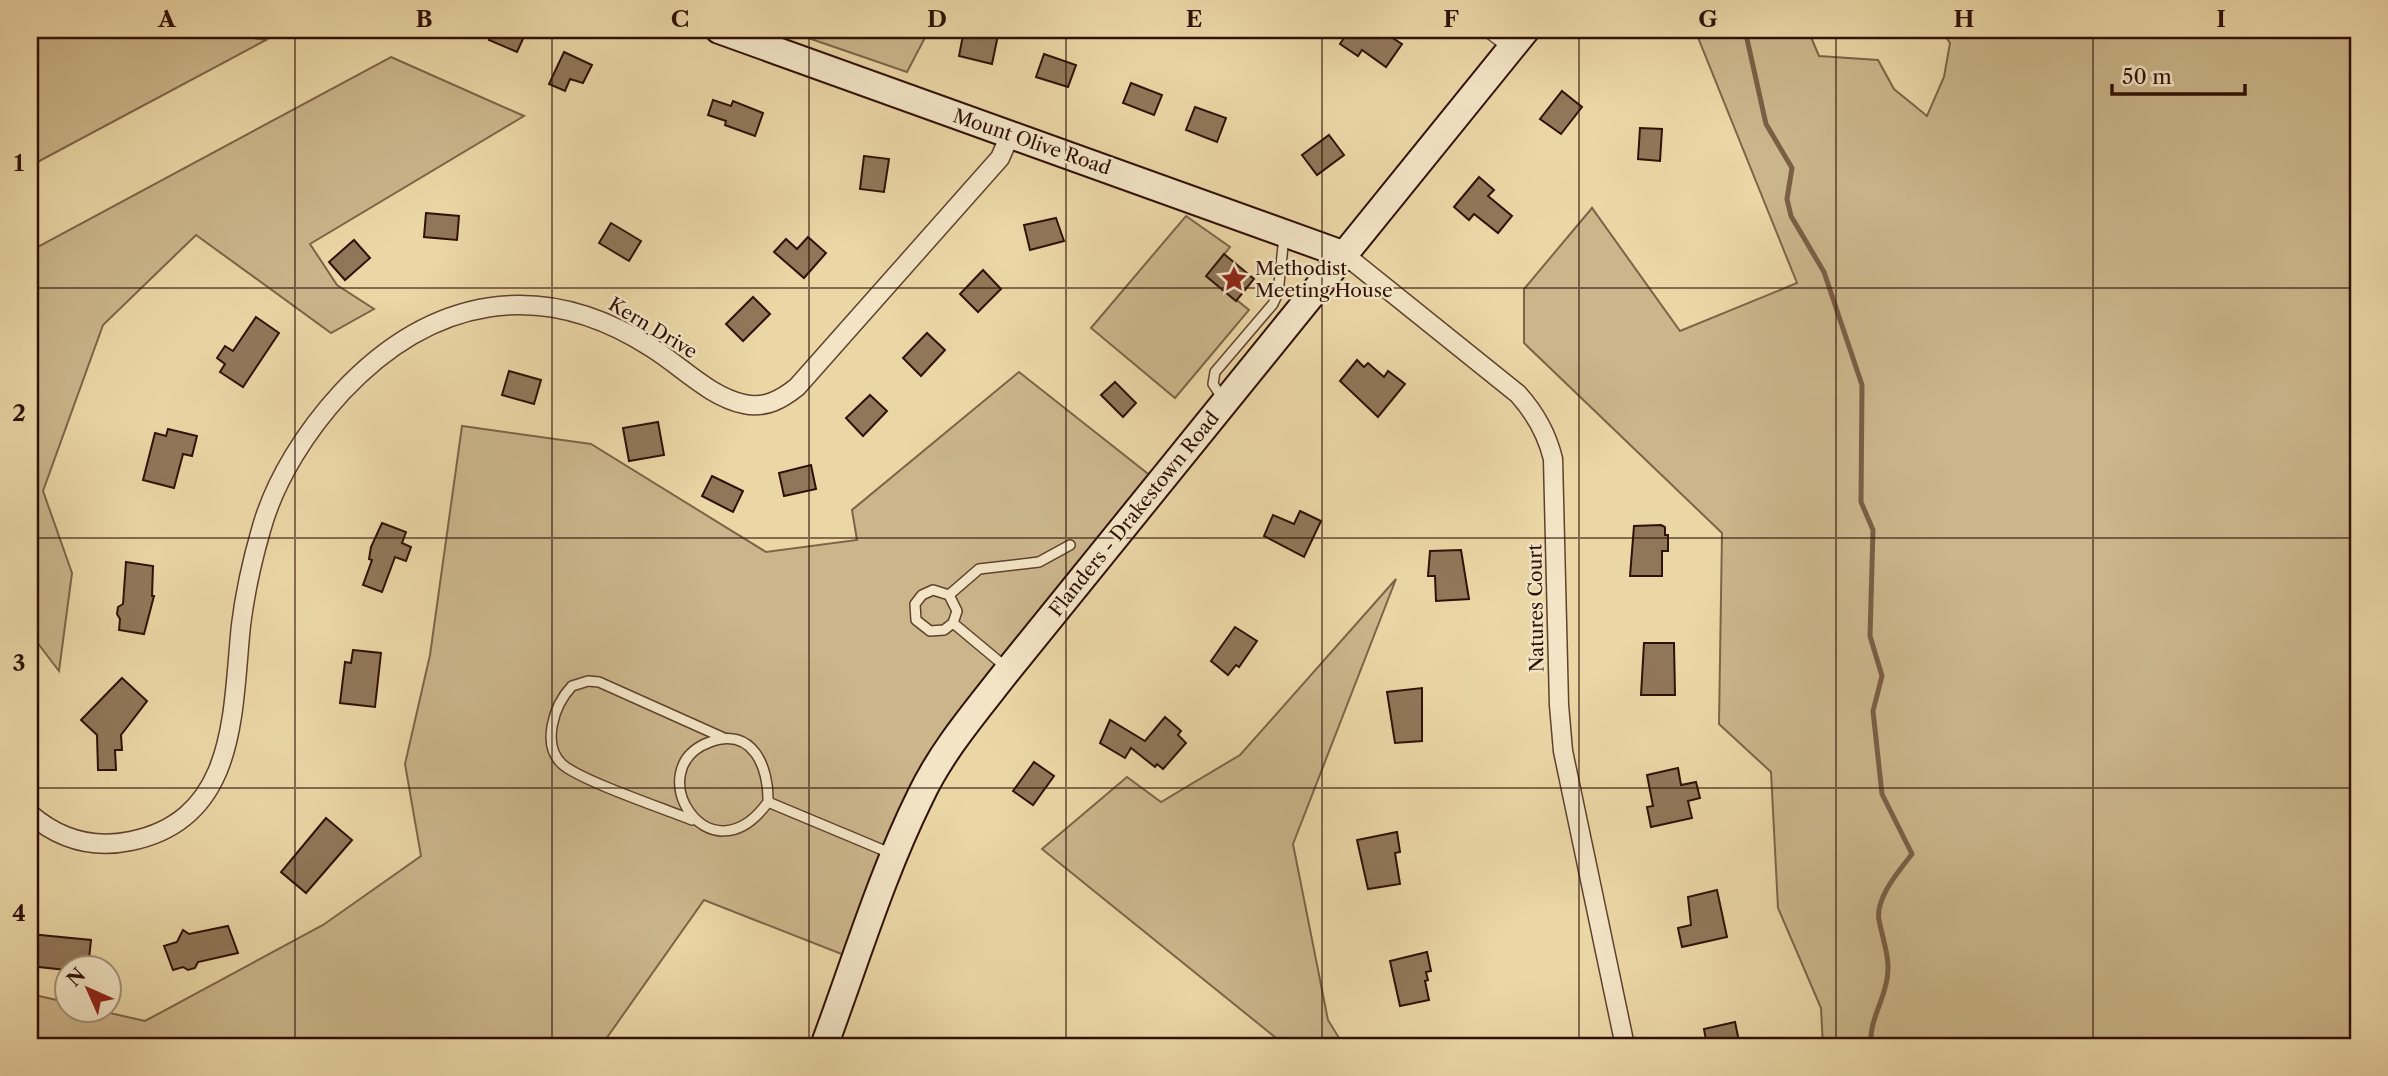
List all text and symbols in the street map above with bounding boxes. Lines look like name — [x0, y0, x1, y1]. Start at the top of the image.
text: A — [157, 5, 177, 33]
text: B — [415, 5, 433, 33]
text: C — [671, 5, 689, 33]
text: D — [927, 5, 947, 33]
text: E — [1186, 5, 1202, 33]
text: F — [1443, 5, 1459, 33]
text: G — [1698, 5, 1718, 33]
text: H — [1954, 5, 1975, 33]
text: I — [2216, 5, 2226, 33]
scale bar — [2112, 52, 2244, 96]
text: 50 m — [2122, 64, 2172, 89]
street label: Mount Olive Road — [950, 104, 1114, 180]
text: 1 — [14, 149, 25, 177]
place label: Methodist Meeting House — [1255, 257, 1393, 302]
place icon: Methodist Meeting House — [1219, 264, 1249, 294]
street label: Kern Drive — [605, 293, 701, 363]
text: 2 — [12, 399, 26, 427]
street label: Flanders - Drakestown Road — [1044, 407, 1224, 621]
street label: Natures Court — [1523, 543, 1549, 672]
text: 3 — [13, 649, 26, 677]
text: 4 — [12, 899, 26, 927]
north arrow — [52, 954, 122, 1024]
text: N — [62, 963, 90, 991]

